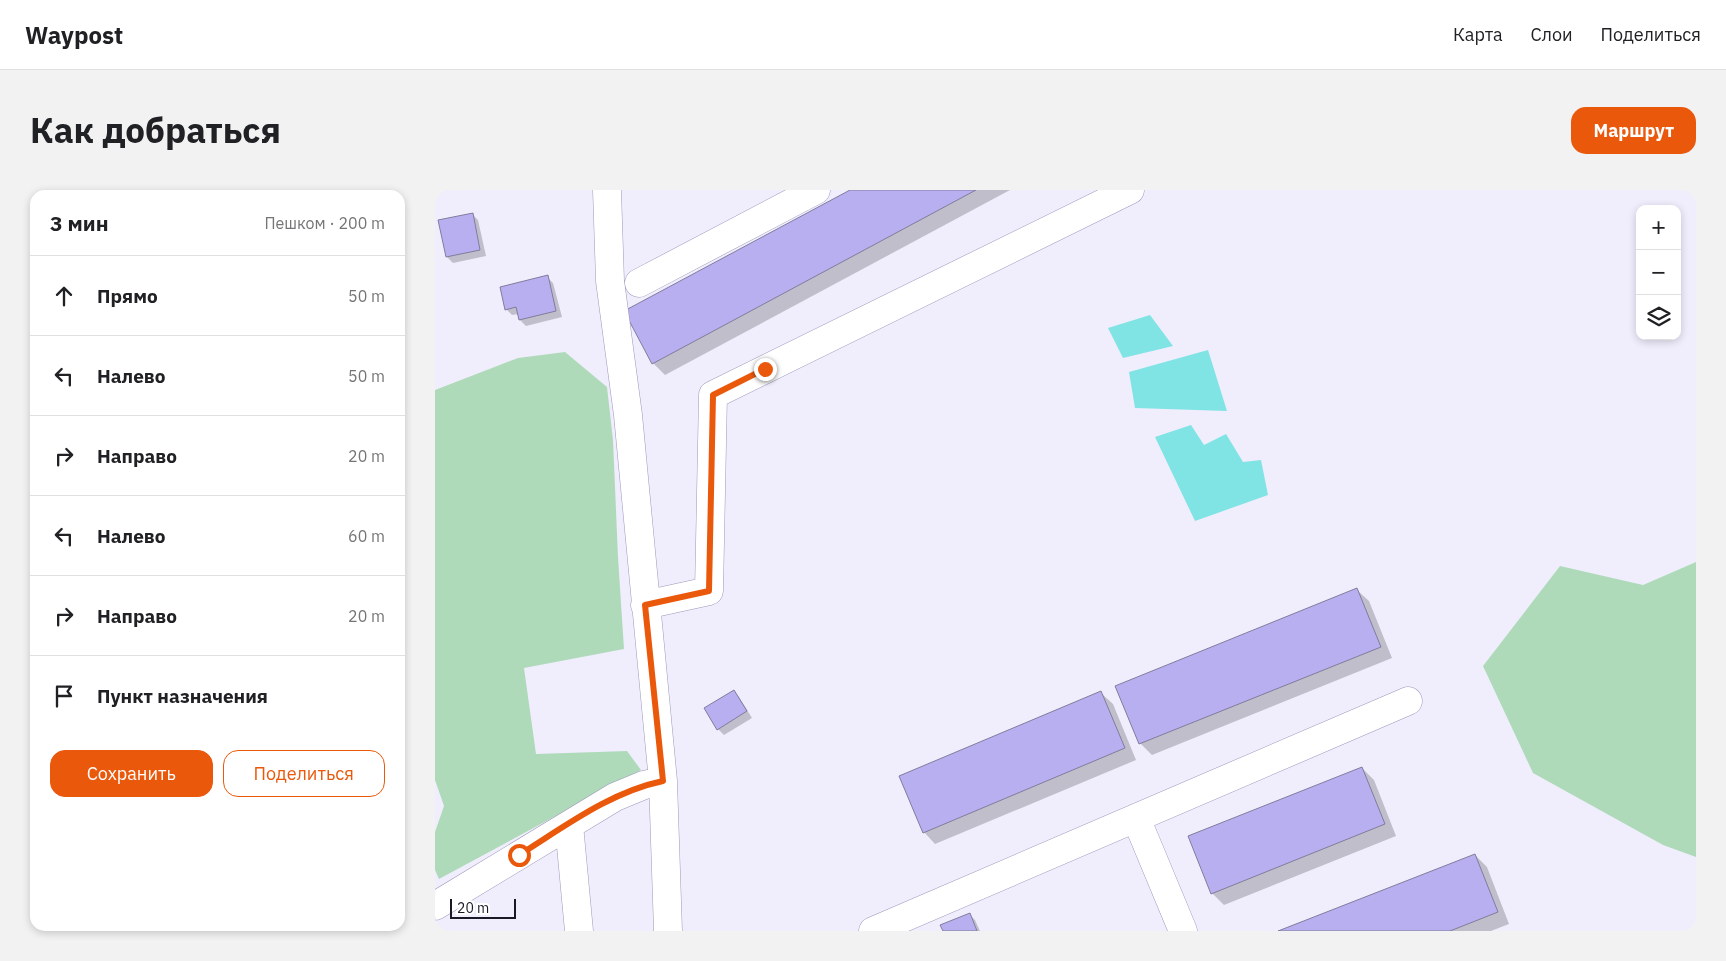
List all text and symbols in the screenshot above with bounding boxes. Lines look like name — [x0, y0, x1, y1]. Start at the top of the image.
text: Waypost — [25, 19, 123, 51]
text: Карта — [1453, 23, 1503, 46]
text: Слои — [1531, 23, 1573, 46]
text: Поделиться — [1601, 23, 1701, 46]
text: Как добраться — [30, 107, 281, 153]
button: Маршрут — [1571, 107, 1696, 154]
map controls — [1636, 205, 1681, 340]
button: + — [1636, 205, 1681, 250]
text: 3 мин — [50, 209, 109, 237]
text: Пешком · 200 m — [264, 213, 385, 233]
button: − — [1636, 250, 1681, 295]
icon: ahead — [50, 282, 78, 310]
text: Прямо — [97, 284, 158, 308]
text: 50 m — [348, 286, 385, 306]
button: layers — [1636, 295, 1681, 340]
route end — [754, 358, 777, 381]
icon: left — [50, 362, 78, 390]
text: Налево — [97, 364, 166, 388]
text: 50 m — [348, 366, 385, 386]
icon: right — [50, 442, 78, 470]
text: Направо — [97, 444, 177, 468]
text: 20 m — [348, 446, 385, 466]
icon: left — [50, 522, 78, 550]
text: Налево — [97, 524, 166, 548]
text: 60 m — [348, 526, 385, 546]
icon: right — [50, 602, 78, 630]
text: Направо — [97, 604, 177, 628]
text: 20 m — [348, 606, 385, 626]
icon: arrive — [50, 682, 78, 710]
text: Пункт назначения — [97, 684, 268, 708]
button: Сохранить — [50, 750, 213, 797]
button: Поделиться — [223, 750, 385, 797]
route start — [508, 844, 531, 867]
scale bar — [450, 896, 516, 919]
text: 20 m — [457, 899, 489, 917]

